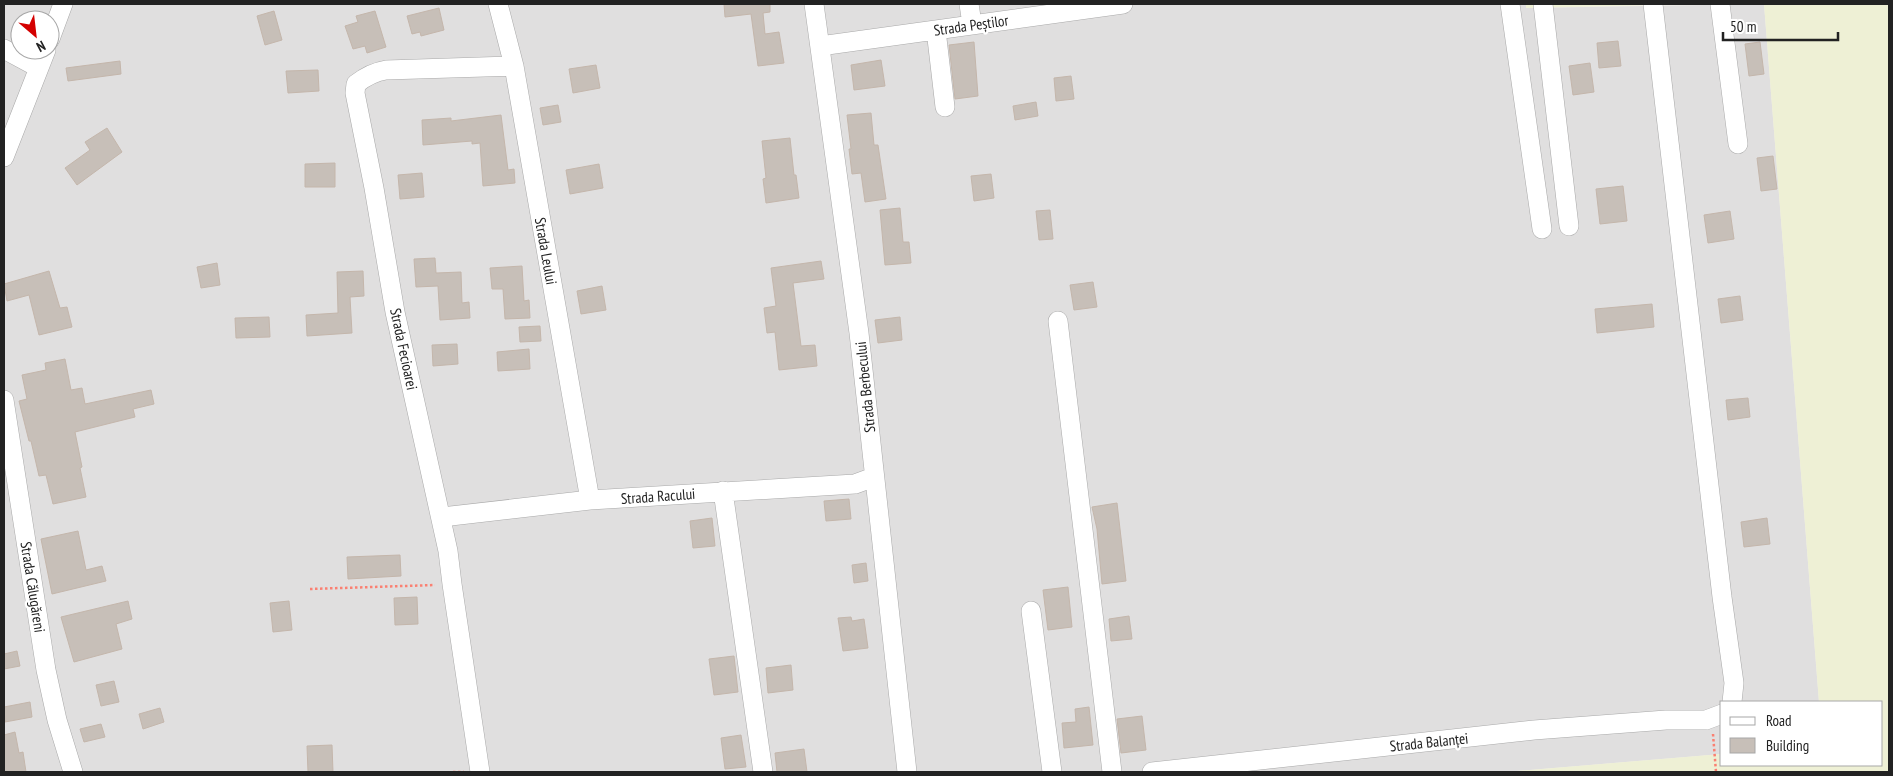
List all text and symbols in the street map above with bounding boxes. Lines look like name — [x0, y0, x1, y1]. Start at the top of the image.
north arrow — [10, 10, 60, 60]
street label: Strada Peștilor — [932, 10, 1011, 40]
scale bar — [1723, 10, 1838, 42]
text: 50 m — [1730, 17, 1756, 36]
text: N — [34, 37, 49, 56]
street label: Strada Leului — [531, 216, 561, 286]
street label: Strada Fecioarei — [386, 306, 422, 392]
street label: Strada Berbecului — [851, 341, 879, 433]
street label: Strada Racului — [620, 484, 696, 508]
street label: Strada Călugăreni — [16, 540, 50, 634]
legend — [1720, 701, 1883, 766]
text: Road — [1766, 711, 1792, 730]
street label: Strada Balanței — [1389, 728, 1469, 756]
text: Building — [1766, 736, 1809, 755]

